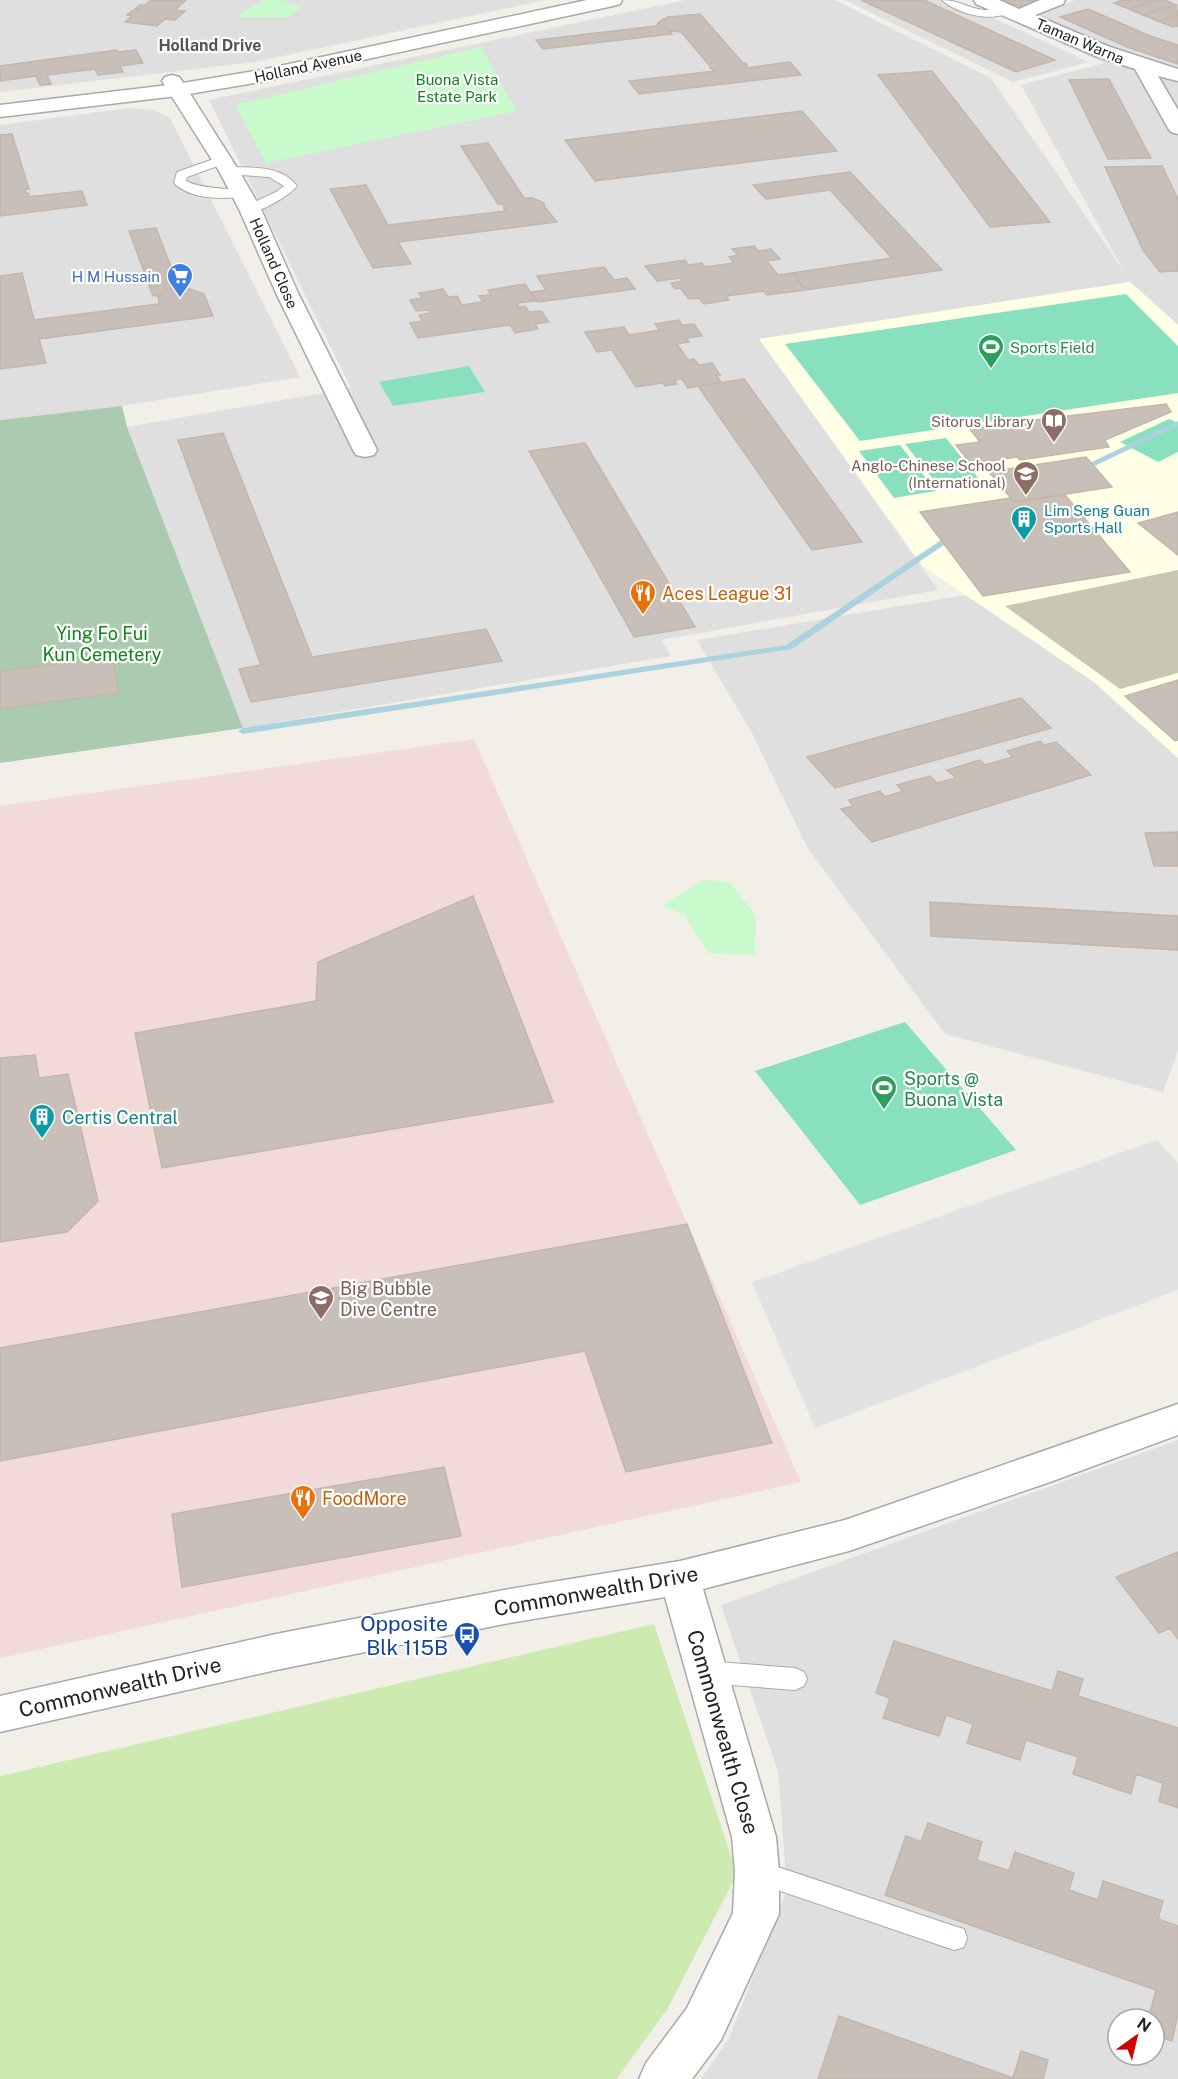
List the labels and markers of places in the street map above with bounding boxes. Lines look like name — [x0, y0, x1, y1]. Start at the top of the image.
supermarket icon: H M Hussain — [165, 261, 195, 299]
place label: H M Hussain — [72, 268, 160, 285]
sports icon: Sports Field — [976, 332, 1006, 370]
place label: Sports Field — [1010, 339, 1094, 356]
library icon: Sitorus Library — [1039, 406, 1069, 444]
place label: Sitorus Library — [931, 413, 1034, 430]
place label: Anglo-Chinese School (International) — [851, 457, 1006, 491]
school or university icon: Anglo-Chinese School (International) — [1011, 459, 1041, 497]
place label: Lim Seng Guan Sports Hall — [1044, 502, 1150, 536]
building icon: Lim Seng Guan Sports Hall — [1009, 504, 1039, 542]
restaurant icon: Aces League 31 — [628, 578, 658, 616]
place label: Aces League 31 — [662, 583, 792, 604]
place label: Sports @ Buona Vista — [904, 1068, 1003, 1110]
sports icon: Sports @ Buona Vista — [869, 1073, 899, 1111]
building icon: Certis Central — [27, 1102, 57, 1140]
place label: Certis Central — [62, 1107, 178, 1128]
place label: Big Bubble Dive Centre — [340, 1278, 437, 1320]
school or university icon: Big Bubble Dive Centre — [306, 1283, 336, 1321]
restaurant icon: FoodMore — [288, 1483, 318, 1521]
place label: FoodMore — [322, 1488, 407, 1509]
place label: Opposite Blk 115B — [360, 1611, 448, 1660]
bus stop icon: Opposite Blk 115B — [452, 1620, 482, 1658]

